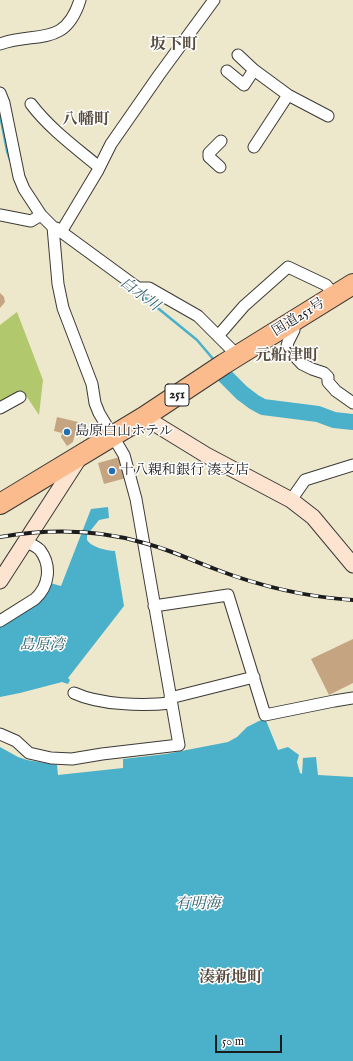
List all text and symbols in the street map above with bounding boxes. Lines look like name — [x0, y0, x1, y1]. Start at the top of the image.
district label: 坂下町 — [150, 36, 198, 56]
district label: 八幡町 — [62, 111, 110, 131]
water label: 白水川 — [116, 274, 162, 316]
street label: 国道251号 — [270, 295, 328, 341]
district label: 元船津町 — [255, 347, 319, 367]
road number: 251 — [165, 384, 189, 406]
place label: 島原白山ホテル — [75, 424, 173, 440]
marker: 島原白山ホテル — [62, 427, 72, 437]
place label: 十八親和銀行 湊支店 — [120, 463, 249, 479]
marker: 十八親和銀行 湊支店 — [107, 466, 117, 476]
water label: 島原湾 — [20, 637, 64, 655]
water label: 有明海 — [176, 896, 220, 914]
district label: 湊新地町 — [199, 969, 263, 989]
scale bar — [217, 1027, 284, 1053]
text: 50 m — [222, 1034, 244, 1049]

